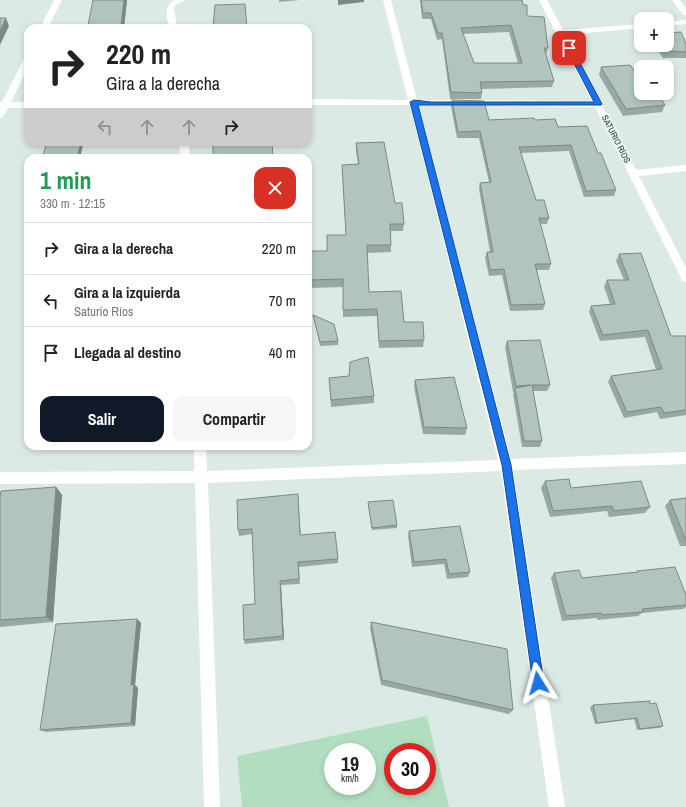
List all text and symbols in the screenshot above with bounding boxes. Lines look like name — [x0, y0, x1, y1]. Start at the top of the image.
map controls — [634, 12, 674, 100]
button: + — [634, 12, 674, 52]
pin — [552, 31, 586, 65]
text: 220 m — [106, 35, 171, 73]
icon: arrive — [558, 37, 580, 59]
icon: right — [40, 40, 92, 92]
button: − — [634, 60, 674, 100]
text: Gira a la derecha — [106, 71, 220, 96]
street label: SATURIO RÍOS — [599, 113, 633, 165]
icon: left — [94, 116, 116, 138]
icon: ahead — [136, 116, 158, 138]
icon: ahead — [178, 116, 200, 138]
icon: right — [220, 116, 242, 138]
text: 1 min — [40, 164, 91, 196]
button: close — [254, 167, 296, 209]
text: 330 m · 12:15 — [40, 195, 105, 212]
icon: right — [40, 238, 62, 260]
text: Gira a la derecha — [74, 238, 173, 259]
text: 220 m — [262, 238, 296, 259]
text: Gira a la izquierda — [74, 282, 180, 303]
icon: left — [40, 290, 62, 312]
text: 70 m — [269, 290, 296, 311]
text: Saturio Ríos — [74, 303, 133, 320]
icon: arrive — [40, 342, 62, 364]
text: Llegada al destino — [74, 342, 181, 363]
text: 40 m — [269, 342, 296, 363]
button: Salir — [40, 396, 164, 442]
button: Compartir — [172, 396, 296, 442]
position arrow — [517, 662, 559, 704]
speed limit sign: 30 — [384, 743, 436, 795]
text: 19 — [341, 750, 359, 777]
text: km/h — [341, 772, 359, 785]

